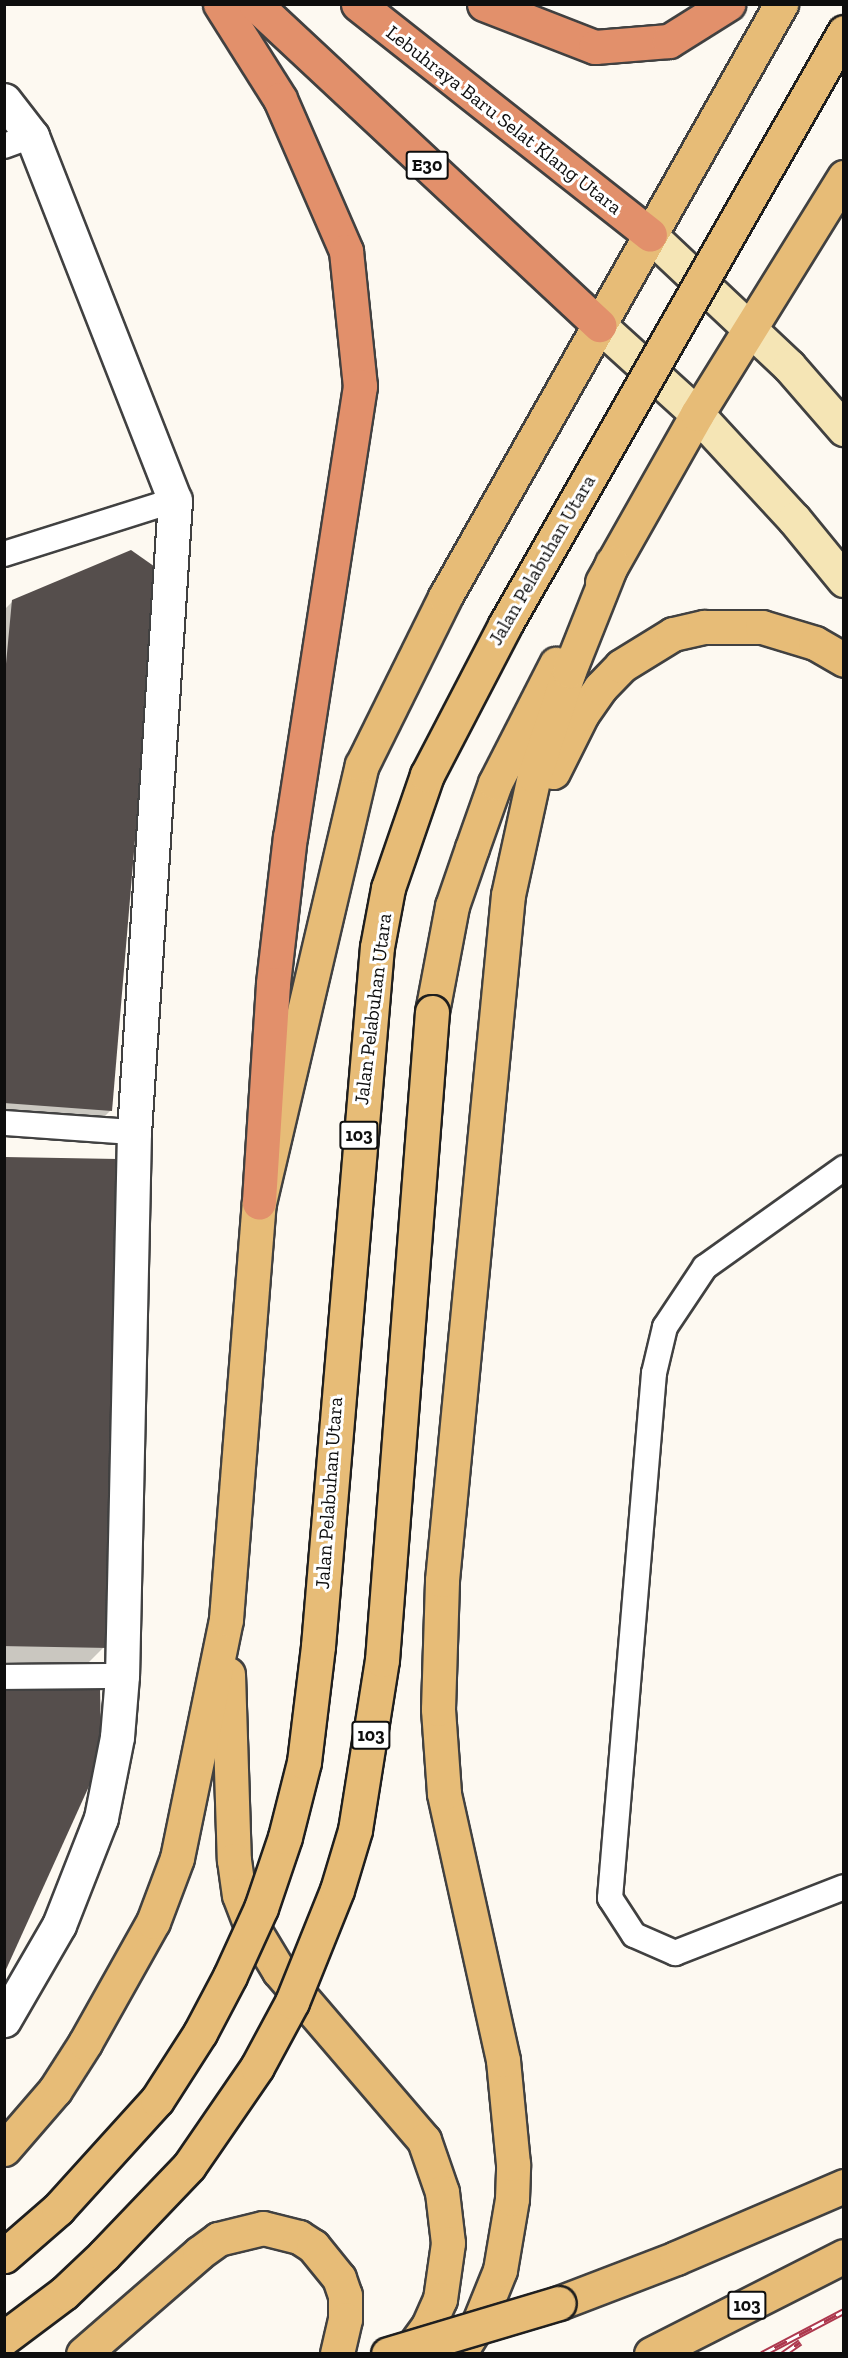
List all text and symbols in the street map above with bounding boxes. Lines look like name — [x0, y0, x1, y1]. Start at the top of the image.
street label: Lebuhraya Baru Selat Klang Utara — [381, 21, 627, 219]
road number: E30 — [404, 150, 450, 180]
street label: Jalan Pelabuhan Utara — [483, 471, 601, 649]
street label: Jalan Pelabuhan Utara — [349, 912, 397, 1106]
road number: 103 — [338, 1120, 380, 1150]
street label: Jalan Pelabuhan Utara — [310, 1396, 348, 1590]
road number: 103 — [350, 1720, 392, 1750]
road number: 103 — [726, 2290, 768, 2320]

